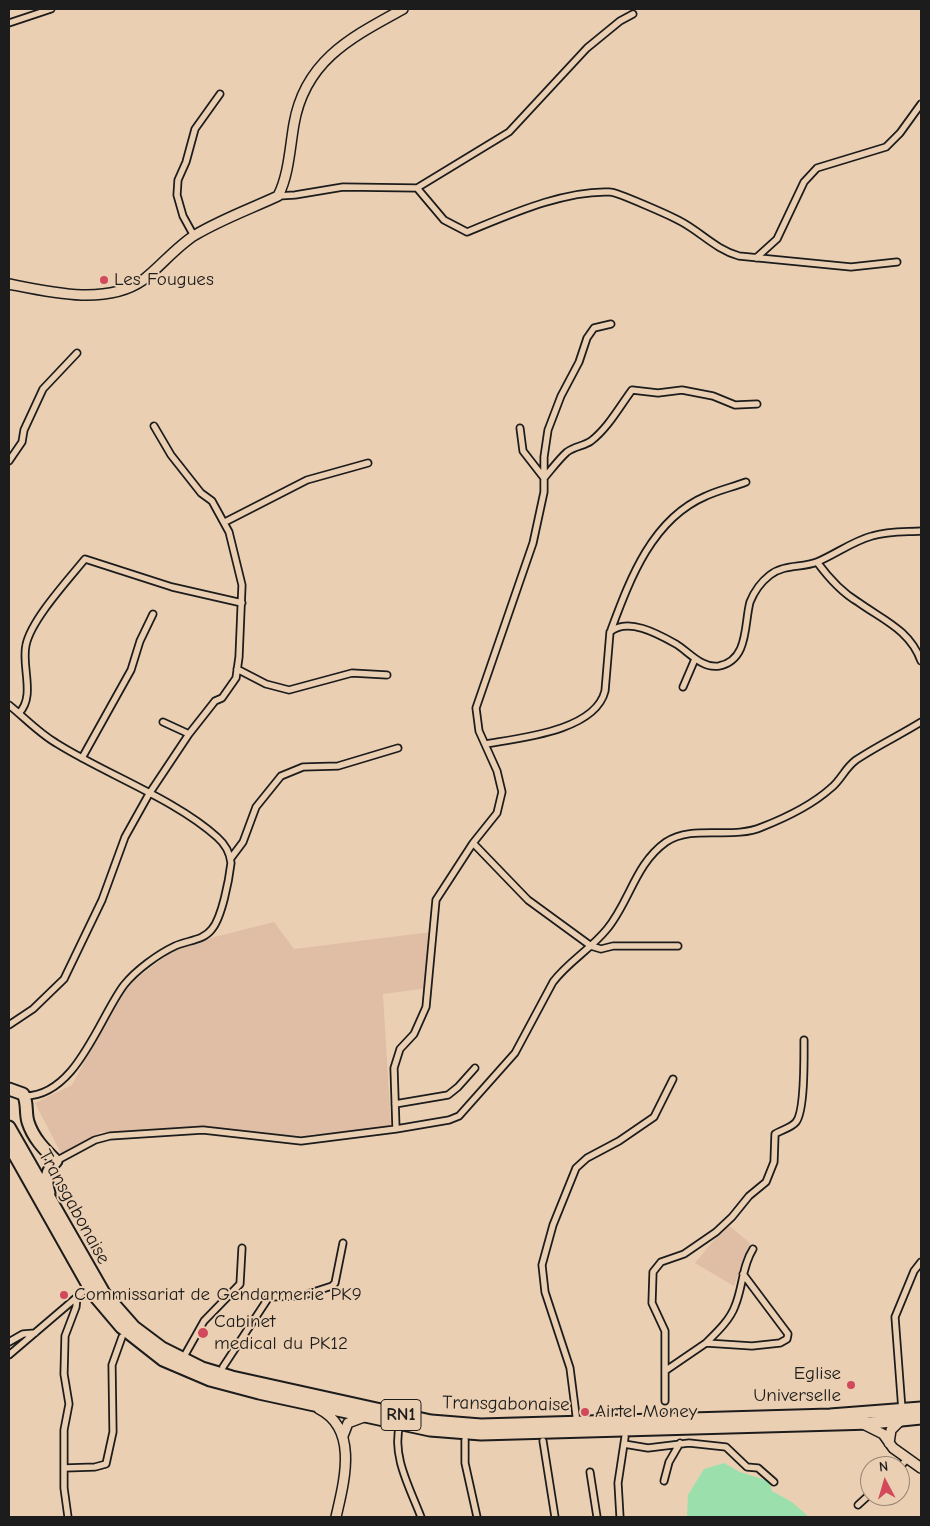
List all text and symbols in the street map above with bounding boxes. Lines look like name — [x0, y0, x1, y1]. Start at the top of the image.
place label: Les Fougues — [114, 269, 214, 291]
marker: Les Fougues — [98, 274, 110, 286]
street label: Transgabonaise — [33, 1146, 115, 1268]
place label: Commissariat de Gendarmerie PK9 — [74, 1284, 362, 1306]
marker: Commissariat de Gendarmerie PK9 — [58, 1289, 70, 1301]
place label: Cabinet medical du PK12 — [214, 1311, 348, 1355]
marker: Cabinet medical du PK12 — [196, 1326, 210, 1340]
place label: Eglise Universelle — [753, 1363, 841, 1407]
marker: Eglise Universelle — [845, 1379, 857, 1391]
street label: Transgabonaise — [442, 1391, 570, 1417]
road number: RN1 — [381, 1400, 421, 1430]
place label: Airtel Money — [595, 1401, 697, 1423]
marker: Airtel Money — [579, 1406, 591, 1418]
north arrow — [860, 1456, 910, 1506]
text: N — [878, 1458, 889, 1476]

